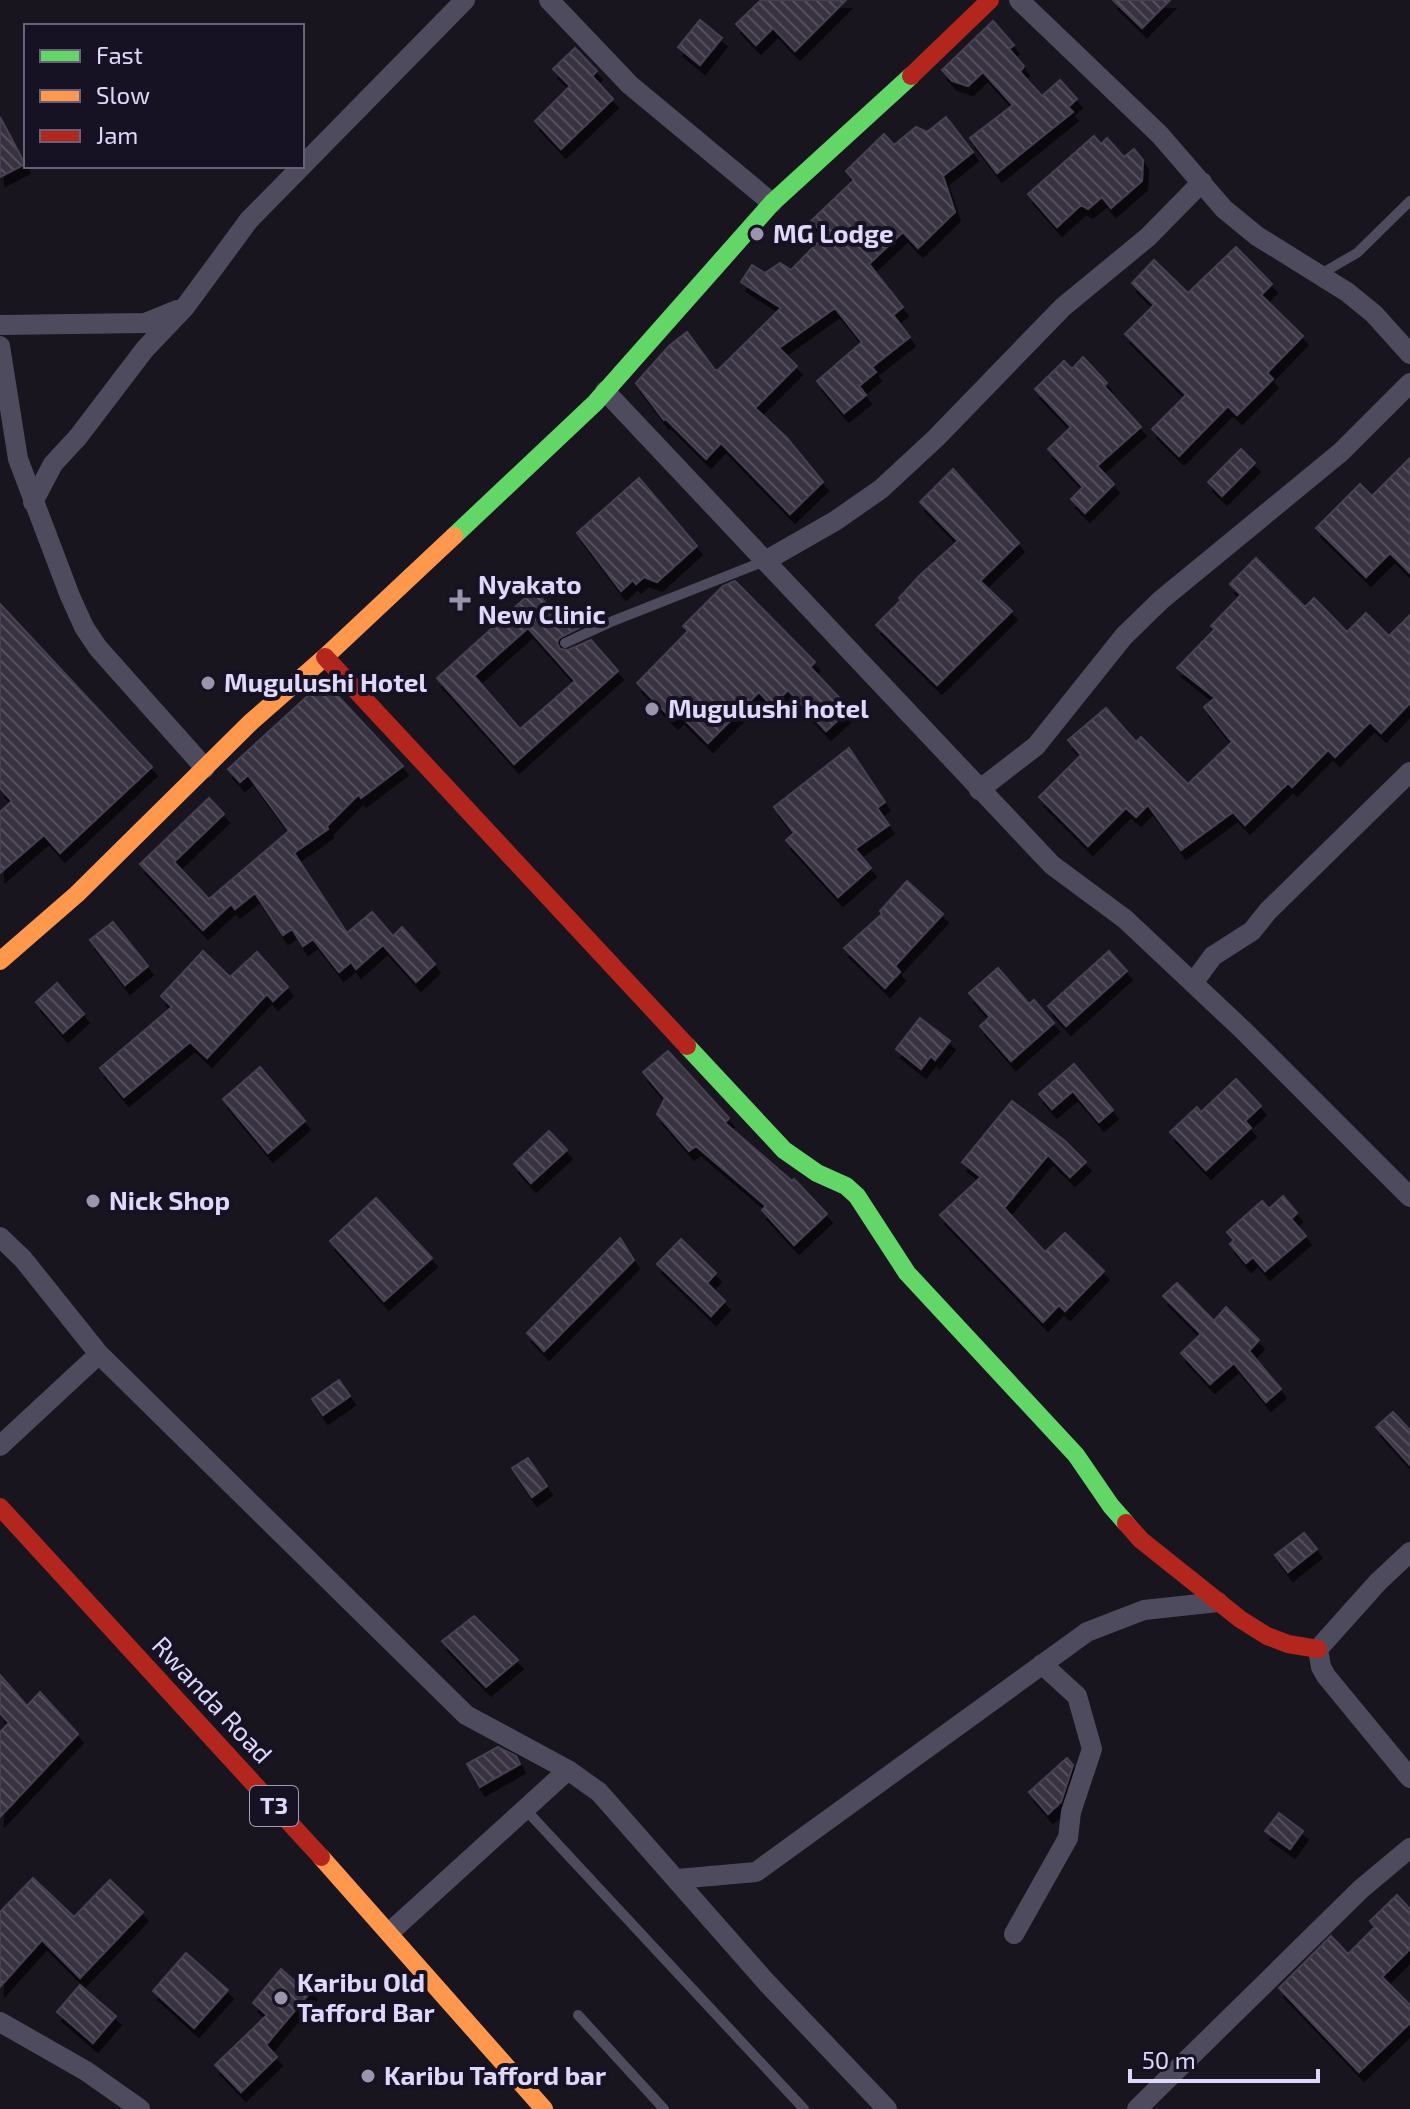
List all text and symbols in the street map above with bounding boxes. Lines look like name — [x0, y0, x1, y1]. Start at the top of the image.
legend — [24, 24, 304, 168]
text: Fast — [96, 40, 143, 69]
text: Slow — [96, 80, 150, 109]
text: Jam — [96, 120, 138, 149]
place label: MG Lodge — [773, 217, 894, 248]
marker: MG Lodge — [748, 225, 766, 243]
place label: Nyakato New Clinic — [478, 568, 606, 629]
marker: Nyakato New Clinic — [449, 589, 471, 611]
place label: Mugulushi Hotel — [224, 666, 427, 697]
marker: Mugulushi Hotel — [199, 674, 217, 692]
place label: Mugulushi hotel — [668, 692, 869, 723]
marker: Mugulushi hotel — [643, 700, 661, 718]
place label: Nick Shop — [109, 1184, 230, 1215]
marker: Nick Shop — [84, 1192, 102, 1210]
street label: Rwanda Road — [147, 1629, 280, 1769]
road number: T3 — [250, 1786, 298, 1826]
place label: Karibu Old Tafford Bar — [297, 1966, 435, 2027]
marker: Karibu Old Tafford Bar — [272, 1989, 290, 2007]
scale bar — [1130, 2033, 1318, 2083]
text: 50 m — [1142, 2045, 1196, 2074]
place label: Karibu Tafford bar — [384, 2059, 606, 2090]
marker: Karibu Tafford bar — [359, 2067, 377, 2085]

